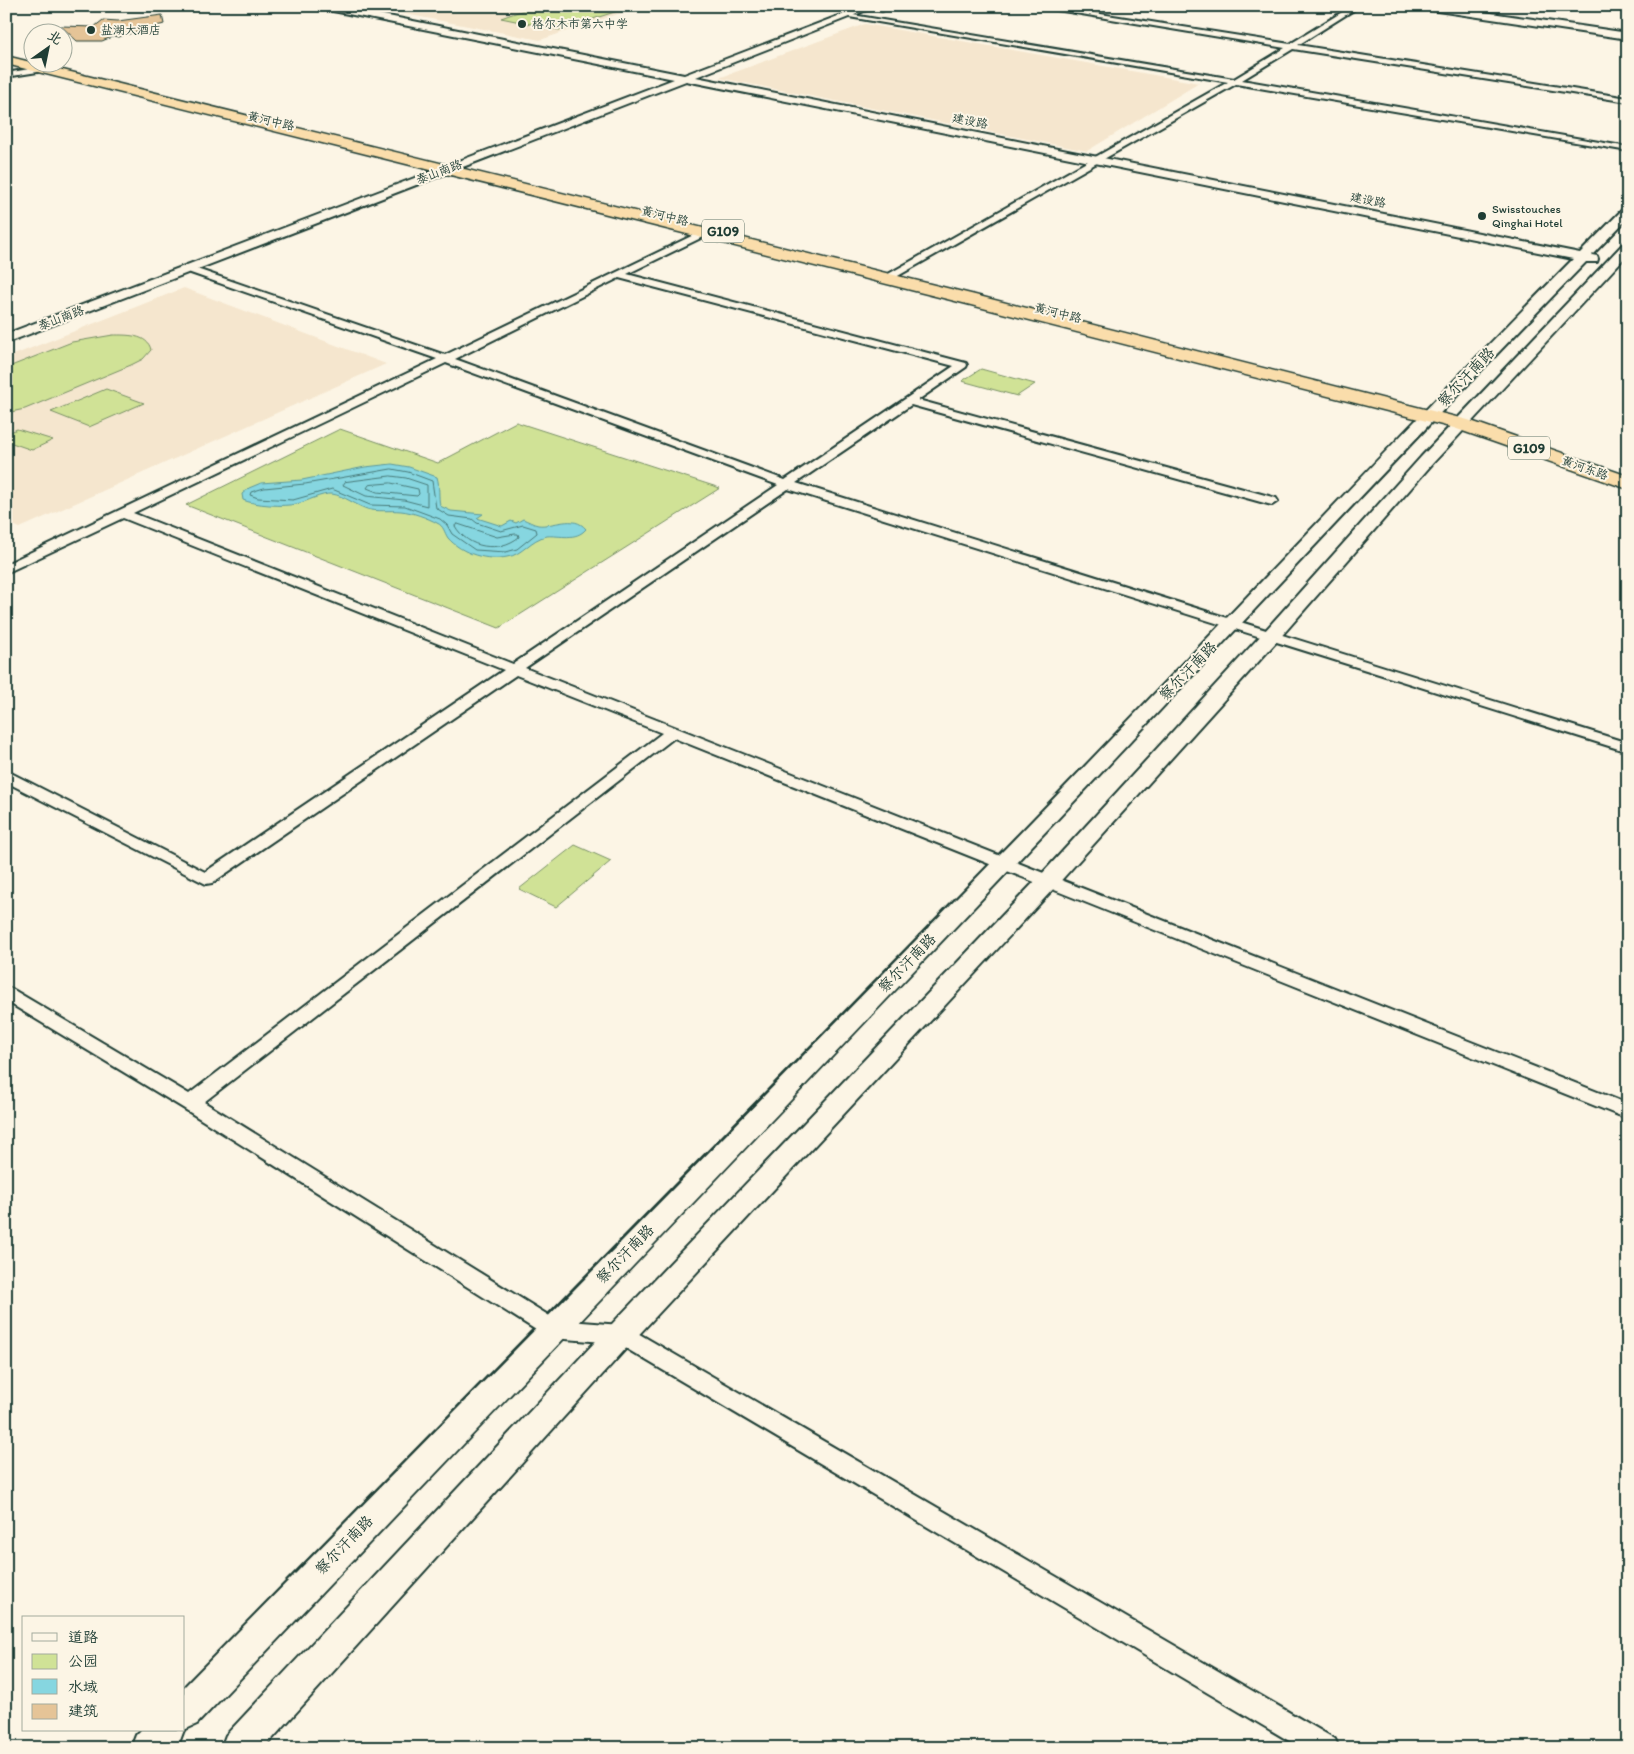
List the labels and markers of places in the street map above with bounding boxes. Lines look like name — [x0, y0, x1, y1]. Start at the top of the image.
place label: 格尔木市第六中学 — [532, 17, 628, 31]
marker: 格尔木市第六中学 — [516, 18, 528, 30]
place label: 盐湖大酒店 — [101, 23, 161, 37]
marker: 盐湖大酒店 — [85, 24, 97, 36]
place label: Swisstouches Qinghai Hotel — [1492, 202, 1563, 230]
marker: Swisstouches Qinghai Hotel — [1476, 210, 1488, 222]

